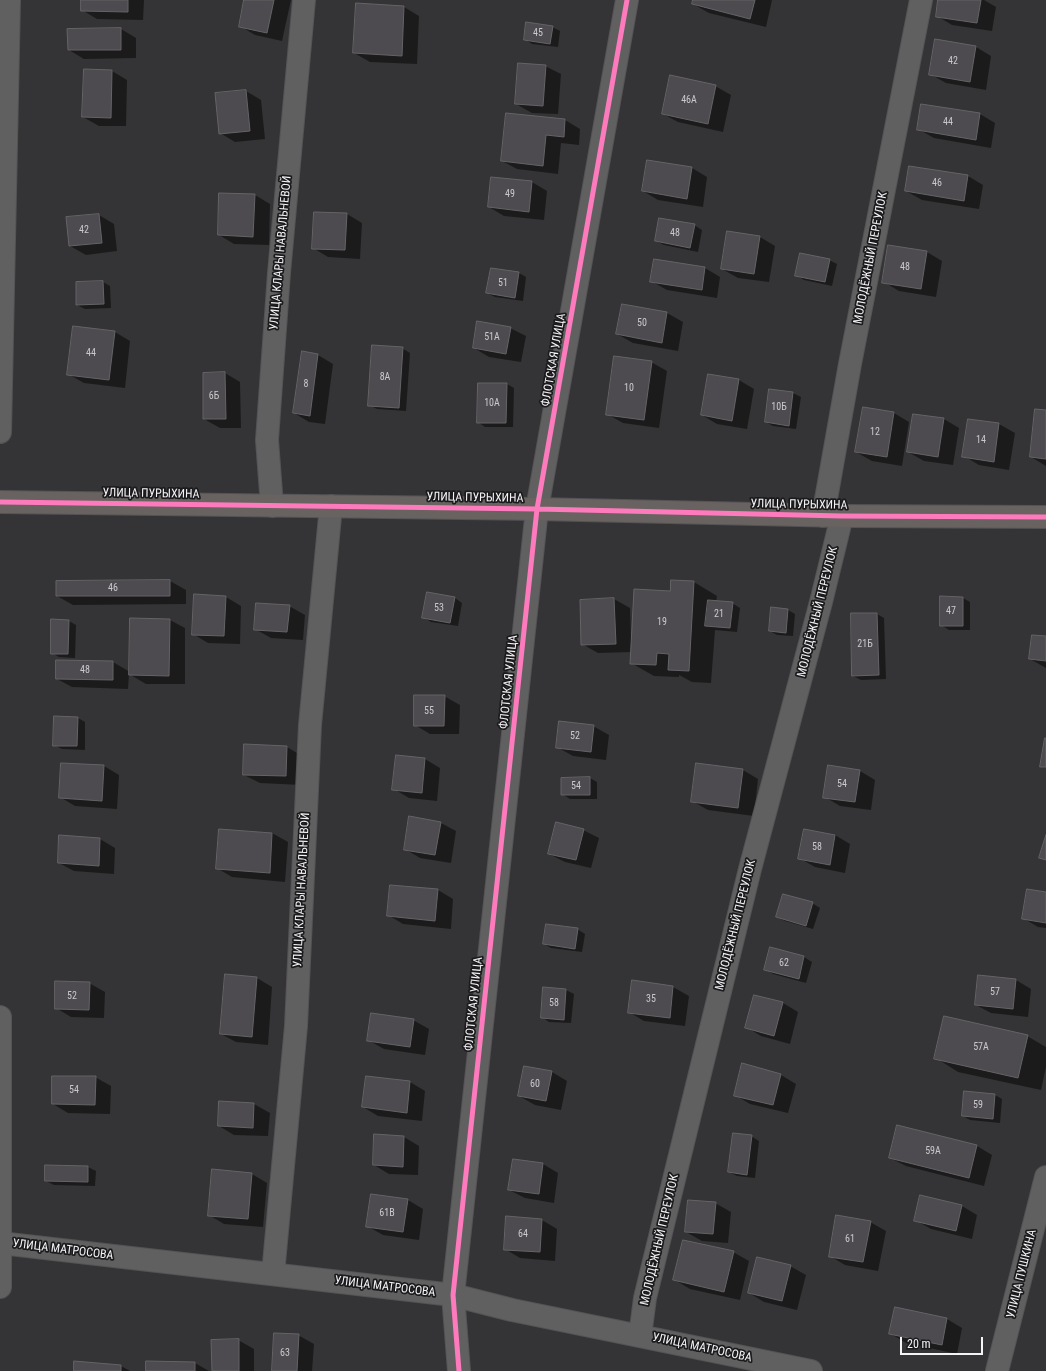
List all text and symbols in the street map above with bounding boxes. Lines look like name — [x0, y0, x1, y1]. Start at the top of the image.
house number: 45 — [533, 27, 543, 39]
house number: 42 — [948, 55, 958, 67]
house number: 46А — [681, 94, 697, 106]
house number: 44 — [943, 116, 953, 128]
street label: УЛИЦА КЛАРЫ НАВАЛЬНЕВОЙ — [267, 175, 295, 331]
house number: 46 — [932, 177, 942, 189]
house number: 49 — [505, 188, 515, 200]
street label: МОЛОДЁЖНЫЙ ПЕРЕУЛОК — [851, 191, 891, 325]
house number: 42 — [79, 224, 89, 236]
house number: 48 — [670, 227, 680, 239]
house number: 48 — [900, 261, 910, 273]
house number: 51 — [498, 277, 508, 289]
street label: ФЛОТСКАЯ УЛИЦА — [539, 312, 569, 408]
house number: 50 — [637, 317, 647, 329]
house number: 51А — [484, 331, 500, 343]
house number: 44 — [86, 347, 96, 359]
house number: 8А — [380, 371, 390, 383]
house number: 8 — [304, 378, 308, 390]
house number: 10 — [624, 382, 634, 394]
house number: 6Б — [209, 390, 219, 402]
house number: 10А — [484, 397, 500, 409]
house number: 10Б — [771, 401, 787, 413]
house number: 12 — [870, 426, 880, 438]
house number: 14 — [976, 434, 986, 446]
street label: УЛИЦА ПУРЫХИНА — [102, 486, 200, 502]
street label: УЛИЦА ПУРЫХИНА — [426, 490, 524, 506]
street label: УЛИЦА ПУРЫХИНА — [750, 497, 848, 513]
street label: МОЛОДЁЖНЫЙ ПЕРЕУЛОК — [795, 545, 841, 679]
house number: 46 — [108, 582, 118, 594]
house number: 53 — [434, 602, 444, 614]
house number: 47 — [946, 605, 956, 617]
house number: 21 — [714, 608, 724, 620]
house number: 19 — [657, 616, 667, 628]
street label: ФЛОТСКАЯ УЛИЦА — [497, 634, 521, 730]
house number: 21Б — [857, 638, 873, 650]
house number: 48 — [80, 664, 90, 676]
house number: 55 — [424, 705, 434, 717]
house number: 52 — [570, 730, 580, 742]
house number: 54 — [837, 778, 847, 790]
house number: 54 — [571, 780, 581, 792]
street label: УЛИЦА КЛАРЫ НАВАЛЬНЕВОЙ — [291, 812, 313, 968]
house number: 58 — [812, 841, 822, 853]
street label: МОЛОДЁЖНЫЙ ПЕРЕУЛОК — [713, 858, 759, 992]
street label: ФЛОТСКАЯ УЛИЦА — [462, 956, 486, 1052]
house number: 62 — [779, 957, 789, 969]
house number: 57 — [990, 986, 1000, 998]
house number: 52 — [67, 990, 77, 1002]
house number: 35 — [646, 993, 656, 1005]
house number: 58 — [549, 997, 559, 1009]
house number: 57А — [973, 1041, 989, 1053]
house number: 60 — [530, 1078, 540, 1090]
house number: 54 — [69, 1084, 79, 1096]
house number: 59 — [973, 1099, 983, 1111]
house number: 59А — [925, 1145, 941, 1157]
street label: МОЛОДЁЖНЫЙ ПЕРЕУЛОК — [638, 1173, 682, 1307]
house number: 61В — [379, 1207, 395, 1219]
house number: 64 — [518, 1228, 528, 1240]
street label: УЛИЦА ПУШКИНА — [1004, 1228, 1040, 1320]
house number: 61 — [845, 1233, 855, 1245]
street label: УЛИЦА МАТРОСОВА — [12, 1237, 114, 1263]
street label: УЛИЦА МАТРОСОВА — [334, 1274, 436, 1300]
scale bar — [902, 1329, 985, 1355]
street label: УЛИЦА МАТРОСОВА — [651, 1330, 753, 1366]
text: 20 m — [907, 1337, 931, 1351]
house number: 63 — [280, 1347, 290, 1359]

